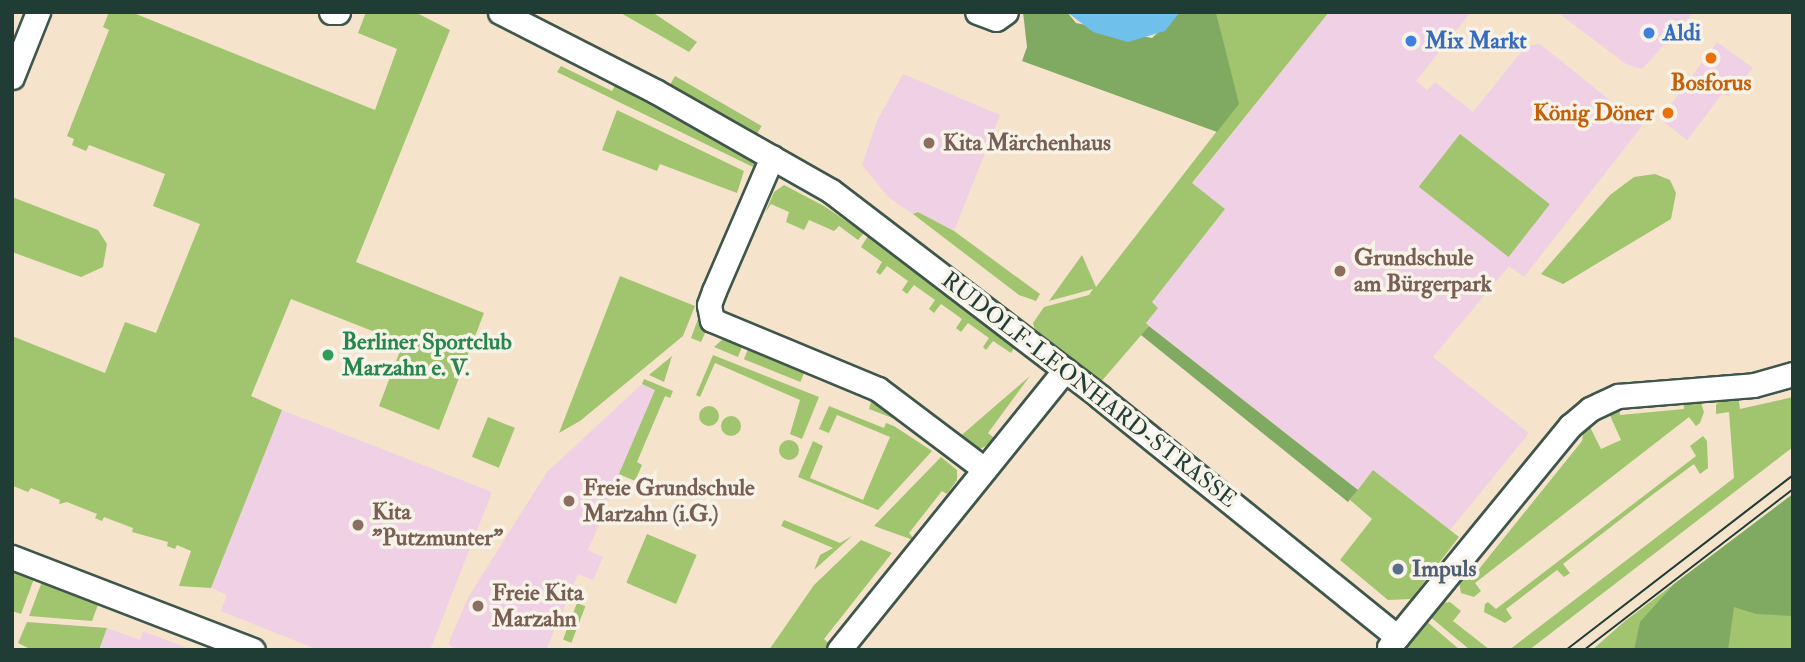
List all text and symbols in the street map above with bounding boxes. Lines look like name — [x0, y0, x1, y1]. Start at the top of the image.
place label: Aldi — [1663, 19, 1701, 47]
marker: Aldi — [1641, 25, 1657, 41]
place label: Mix Markt — [1425, 27, 1527, 55]
marker: Mix Markt — [1403, 33, 1419, 49]
marker: Bosforus — [1703, 50, 1719, 66]
place label: Bosforus — [1671, 69, 1751, 97]
place label: König Döner — [1533, 99, 1654, 127]
marker: König Döner — [1660, 105, 1676, 121]
place label: Kita Märchenhaus — [943, 129, 1111, 157]
marker: Kita Märchenhaus — [921, 135, 937, 151]
place label: Grundschule am Bürgerpark — [1354, 244, 1492, 298]
marker: Grundschule am Bürgerpark — [1332, 263, 1348, 279]
street label: RUDOLF-LEONHARD-STRASSE — [936, 266, 1242, 514]
place label: Berliner Sportclub Marzahn e. V. — [342, 328, 512, 382]
marker: Berliner Sportclub Marzahn e. V. — [320, 347, 336, 363]
place label: Freie Grundschule Marzahn (i.G.) — [583, 474, 755, 528]
marker: Freie Grundschule Marzahn (i.G.) — [561, 493, 577, 509]
place label: Kita "Putzmunter" — [372, 498, 503, 552]
marker: Kita "Putzmunter" — [350, 517, 366, 533]
place label: Impuls — [1412, 555, 1476, 583]
marker: Impuls — [1390, 561, 1406, 577]
place label: Freie Kita Marzahn — [492, 579, 583, 633]
marker: Freie Kita Marzahn — [470, 598, 486, 614]

